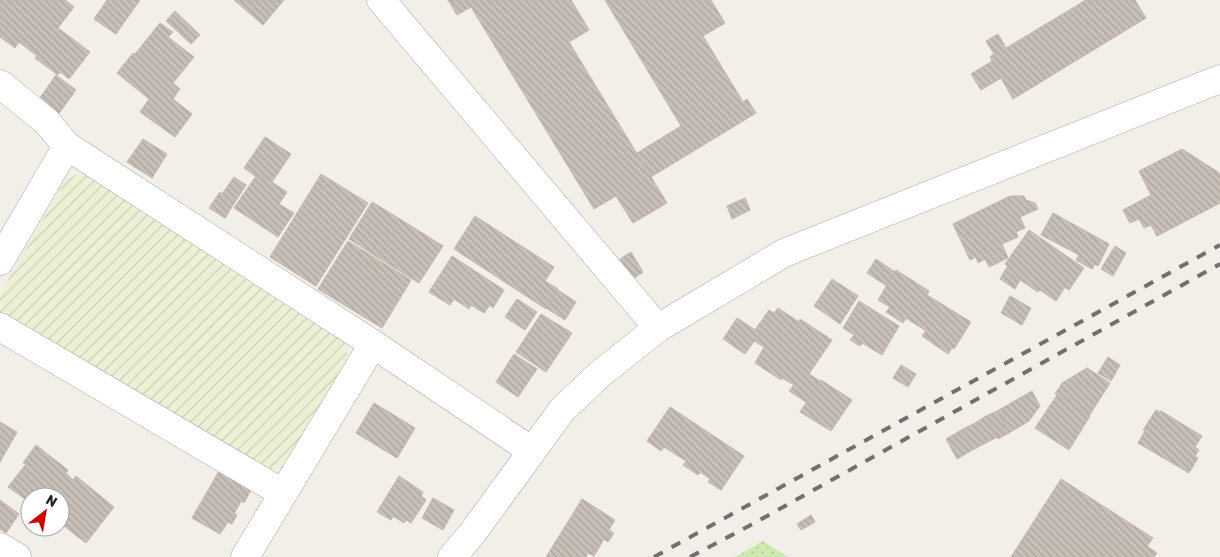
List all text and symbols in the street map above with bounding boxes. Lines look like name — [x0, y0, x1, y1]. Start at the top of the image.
north arrow — [20, 487, 70, 537]
text: N — [43, 491, 60, 511]

